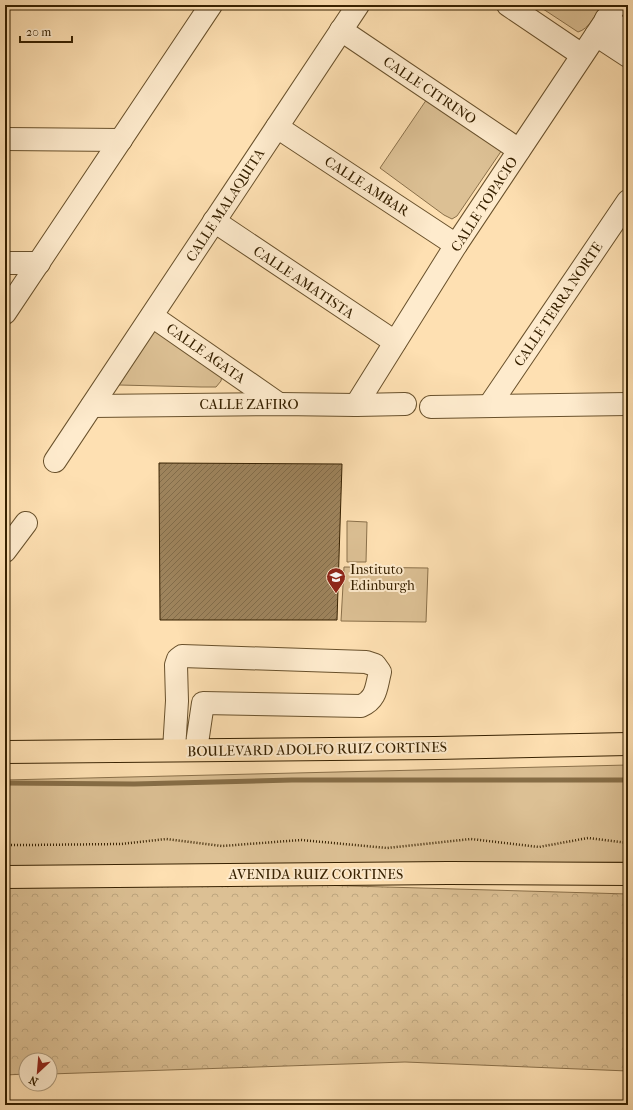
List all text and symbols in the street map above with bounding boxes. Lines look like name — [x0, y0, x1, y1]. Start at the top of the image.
scale bar — [20, 18, 72, 44]
text: 20 m — [26, 25, 51, 39]
street label: CALLE CITRINO — [380, 53, 479, 128]
street label: CALLE MALAQUITA — [183, 145, 269, 265]
street label: CALLE AMBAR — [321, 153, 413, 220]
street label: CALLE TOPACIO — [447, 154, 521, 255]
street label: CALLE TERRA NORTE — [510, 238, 607, 370]
street label: CALLE AMATISTA — [250, 242, 358, 323]
street label: CALLE AGATA — [163, 320, 249, 387]
street label: CALLE ZAFIRO — [199, 396, 299, 413]
place label: Instituto Edinburgh — [350, 561, 415, 594]
school or university icon: Instituto Edinburgh — [325, 566, 347, 594]
street label: BOULEVARD ADOLFO RUIZ CORTINES — [187, 739, 447, 760]
street label: AVENIDA RUIZ CORTINES — [228, 866, 403, 883]
north arrow — [18, 1052, 58, 1092]
text: N — [27, 1073, 40, 1088]

